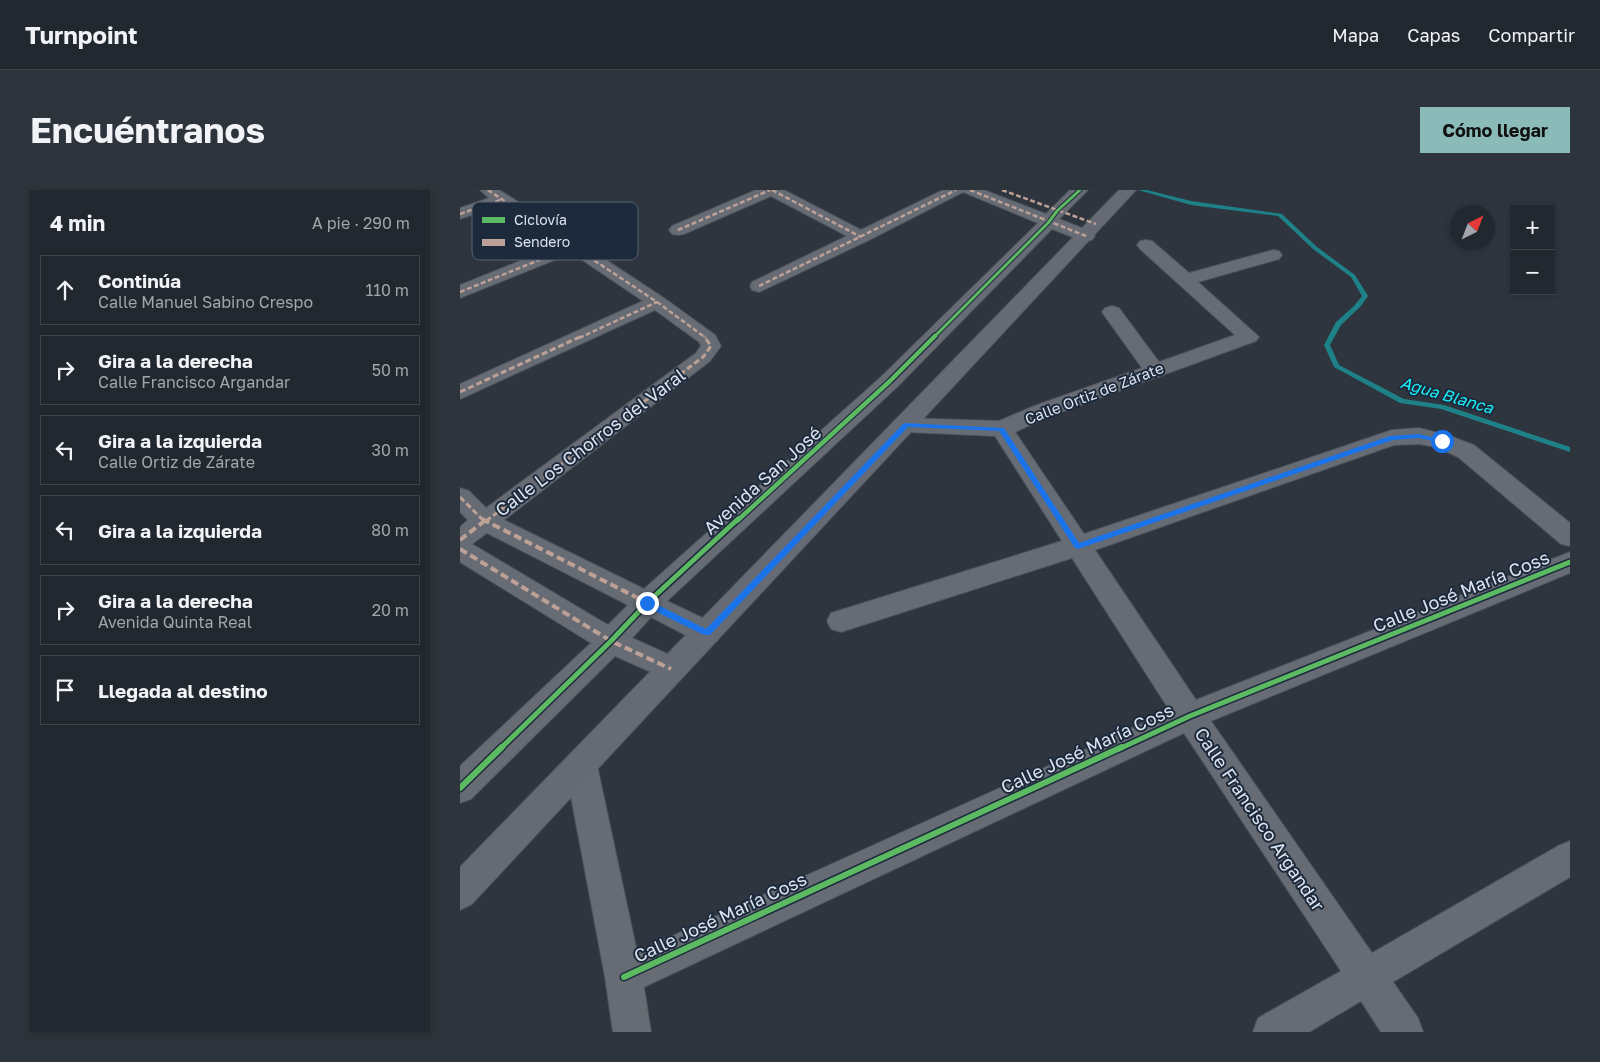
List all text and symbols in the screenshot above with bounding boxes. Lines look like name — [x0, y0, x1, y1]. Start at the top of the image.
text: Turnpoint — [25, 20, 138, 49]
text: Mapa — [1332, 24, 1379, 46]
text: Capas — [1407, 24, 1460, 46]
text: Compartir — [1488, 24, 1575, 46]
button: Cómo llegar — [1420, 107, 1570, 153]
text: Encuéntranos — [30, 109, 265, 151]
legend — [472, 202, 638, 260]
north arrow — [1450, 205, 1495, 250]
map controls — [1510, 205, 1555, 295]
button: + — [1510, 205, 1555, 250]
text: 4 min — [50, 210, 105, 236]
text: Ciclovía — [514, 211, 567, 228]
text: A pie · 290 m — [312, 213, 410, 233]
text: Sendero — [514, 233, 570, 250]
button: − — [1510, 250, 1555, 295]
text: Continúa — [98, 269, 181, 292]
icon: ahead — [51, 276, 79, 304]
text: 110 m — [365, 280, 409, 300]
text: Calle Manuel Sabino Crespo — [98, 292, 313, 312]
text: Gira a la derecha — [98, 349, 253, 372]
icon: right — [51, 356, 79, 384]
street label: Calle Ortiz de Zárate — [1022, 358, 1166, 428]
text: 50 m — [372, 360, 409, 380]
street label: Calle Los Chorros del Varal — [491, 363, 689, 521]
text: Calle Francisco Argandar — [98, 372, 290, 392]
water label: Agua Blanca — [1398, 372, 1497, 418]
street label: Avenida San José — [699, 421, 825, 539]
text: Gira a la izquierda — [98, 429, 262, 452]
route start — [1431, 430, 1454, 453]
icon: left — [51, 436, 79, 464]
text: 30 m — [372, 440, 409, 460]
text: Calle Ortiz de Zárate — [98, 452, 255, 472]
icon: left — [51, 516, 79, 544]
text: Gira a la izquierda — [98, 519, 262, 542]
text: 80 m — [371, 520, 409, 540]
street label: Calle José María Coss — [1370, 546, 1552, 636]
text: Gira a la derecha — [98, 589, 253, 612]
route end — [636, 592, 659, 615]
icon: right — [51, 596, 79, 624]
text: 20 m — [372, 600, 409, 620]
text: Avenida Quinta Real — [98, 612, 252, 632]
icon: arrive — [51, 676, 79, 704]
text: Llegada al destino — [98, 679, 268, 702]
street label: Calle José María Coss — [997, 698, 1177, 798]
street label: Calle Francisco Argandar — [1190, 723, 1330, 915]
street label: Calle José María Coss — [630, 867, 810, 967]

